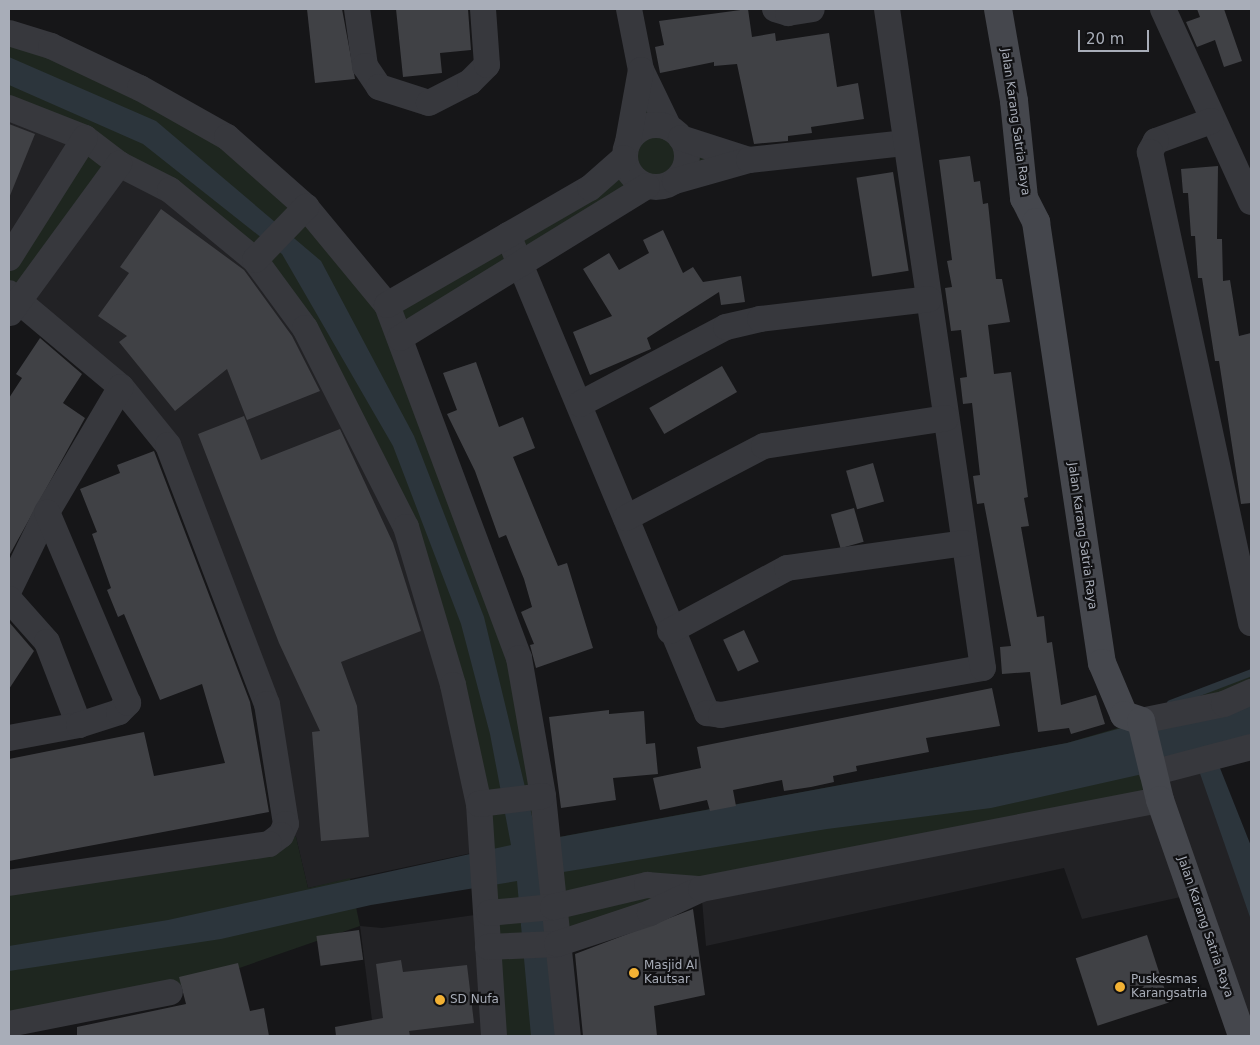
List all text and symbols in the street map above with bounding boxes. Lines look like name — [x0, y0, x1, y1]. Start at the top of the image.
scale bar — [1080, 20, 1151, 52]
text: 20 m — [1086, 30, 1124, 48]
street label: Jalan Karang Satria Raya — [998, 48, 1032, 196]
street label: Jalan Karang Satria Raya — [1065, 462, 1099, 610]
street label: Jalan Karang Satria Raya — [1174, 855, 1236, 999]
place label: Masjid Al Kautsar — [644, 959, 698, 987]
marker: Masjid Al Kautsar — [628, 967, 640, 979]
place label: Puskesmas Karangsatria — [1131, 973, 1207, 1001]
marker: Puskesmas Karangsatria — [1113, 980, 1127, 994]
place label: SD Nufa — [450, 993, 499, 1007]
marker: SD Nufa — [434, 994, 446, 1006]

